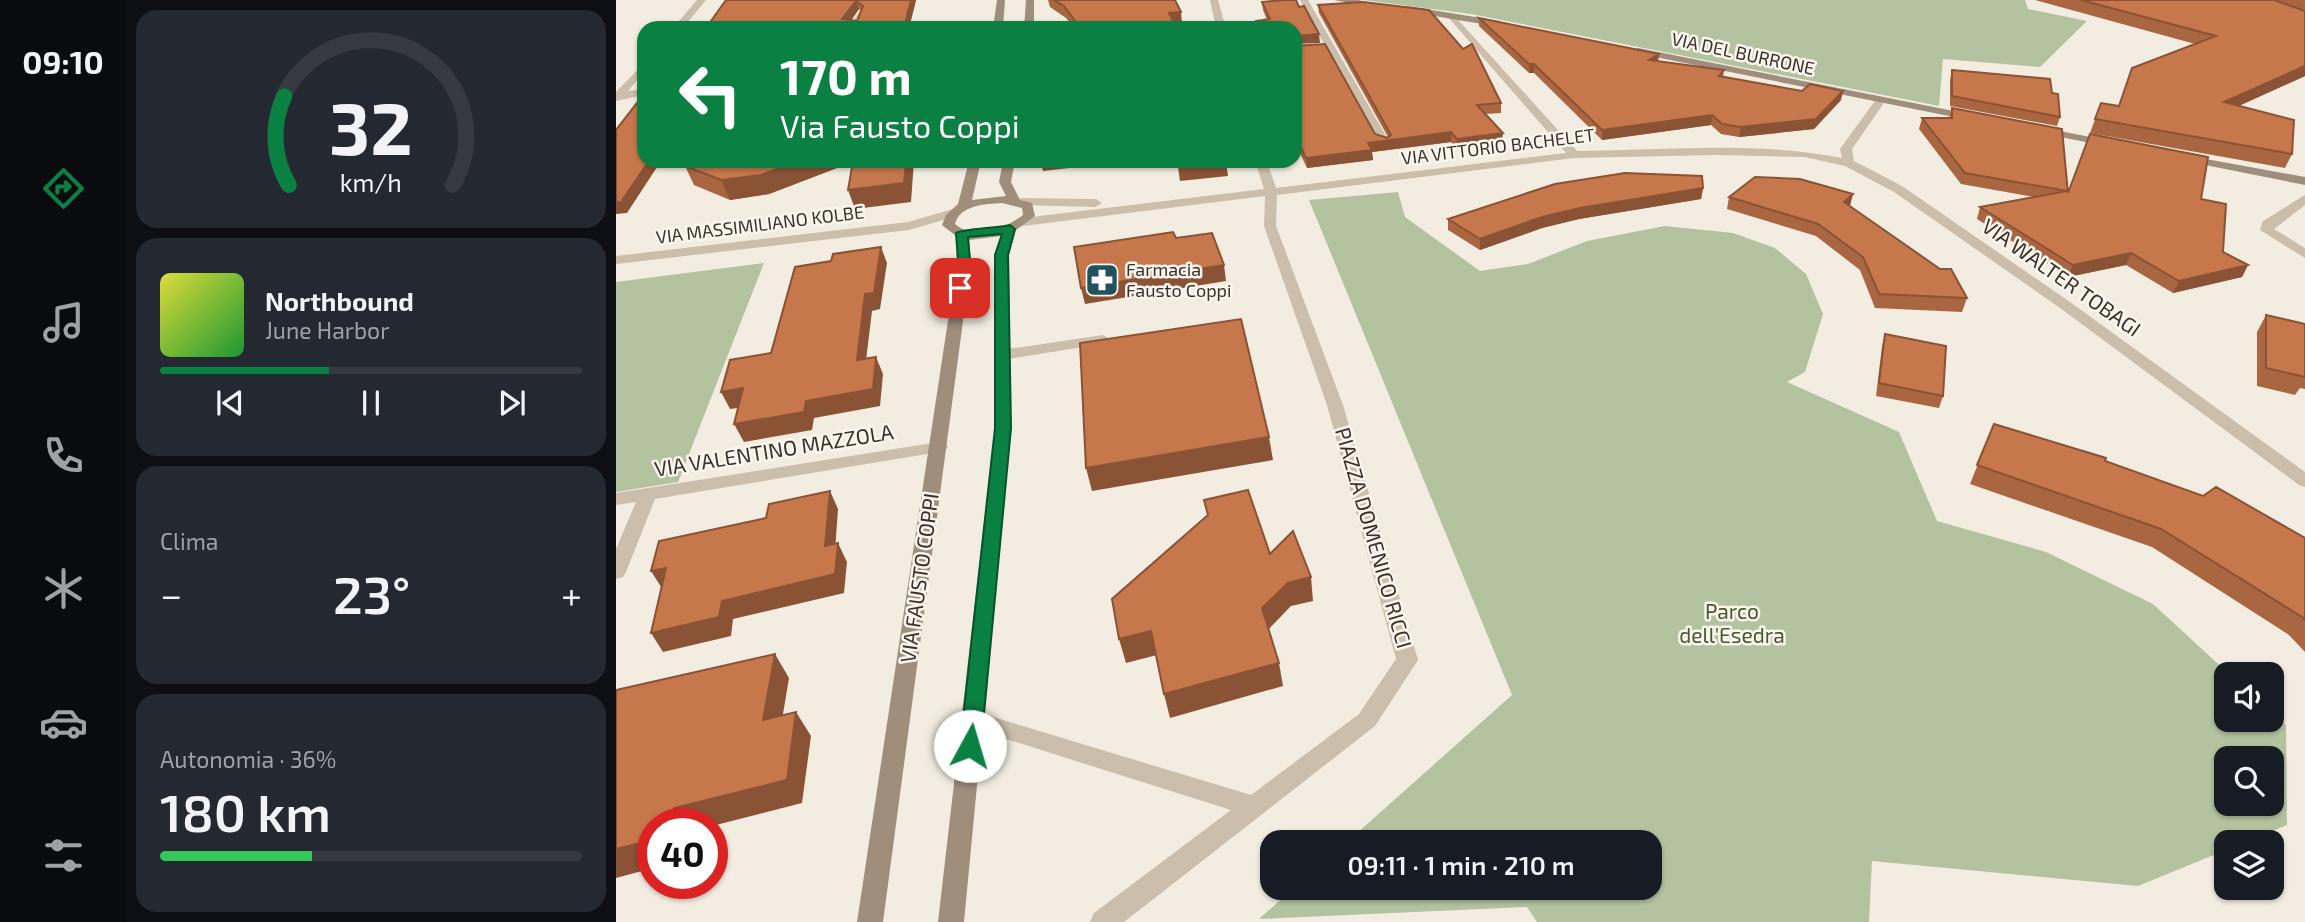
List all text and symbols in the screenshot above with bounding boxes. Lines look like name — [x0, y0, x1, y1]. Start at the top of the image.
street label: VIA DEL BURRONE — [1670, 27, 1817, 79]
text: 09:10 — [22, 42, 104, 80]
text: 170 m — [780, 46, 912, 105]
icon: left — [665, 49, 756, 140]
text: 32 — [329, 82, 413, 170]
text: Via Fausto Coppi — [780, 106, 1020, 144]
street label: VIA VITTORIO BACHELET — [1400, 123, 1596, 169]
icon: directions — [39, 164, 88, 213]
text: km/h — [340, 167, 402, 197]
street label: VIA MASSIMILIANO KOLBE — [655, 200, 865, 248]
street label: VIA WALTER TOBAGI — [1978, 213, 2146, 341]
pin — [930, 258, 990, 318]
place label: Farmacia Fausto Coppi — [1126, 258, 1232, 301]
pharmacy icon: Farmacia Fausto Coppi — [1083, 261, 1121, 299]
icon: arrive — [941, 269, 979, 307]
text: Northbound — [265, 285, 414, 316]
icon: music — [39, 298, 88, 347]
text: June Harbor — [265, 316, 389, 344]
icon: previous — [211, 384, 249, 422]
icon: pause — [352, 384, 390, 422]
icon: next — [493, 384, 531, 422]
street label: VIA VALENTINO MAZZOLA — [652, 418, 895, 481]
street label: PIAZZA DOMENICO RICCI — [1331, 424, 1418, 651]
icon: phone — [39, 431, 88, 480]
street label: VIA FAUSTO COPPI — [894, 491, 943, 664]
text: Clima — [160, 527, 218, 555]
text: 23° — [333, 562, 410, 624]
icon: climate — [39, 564, 88, 613]
text: − — [160, 571, 182, 617]
text: + — [561, 571, 582, 617]
park label: Parco dell'Esedra — [1679, 598, 1785, 647]
map controls — [2214, 662, 2284, 900]
button: sound — [2214, 662, 2284, 732]
icon: car — [39, 698, 88, 747]
position arrow — [933, 709, 1007, 783]
text: Autonomia · 36% — [160, 745, 336, 773]
button: search — [2214, 746, 2284, 816]
text: 180 km — [160, 780, 331, 842]
speed limit sign: 40 — [637, 808, 728, 899]
button: layers — [2214, 830, 2284, 900]
icon: filters — [39, 831, 88, 880]
text: 09:11 · 1 min · 210 m — [1348, 849, 1574, 880]

